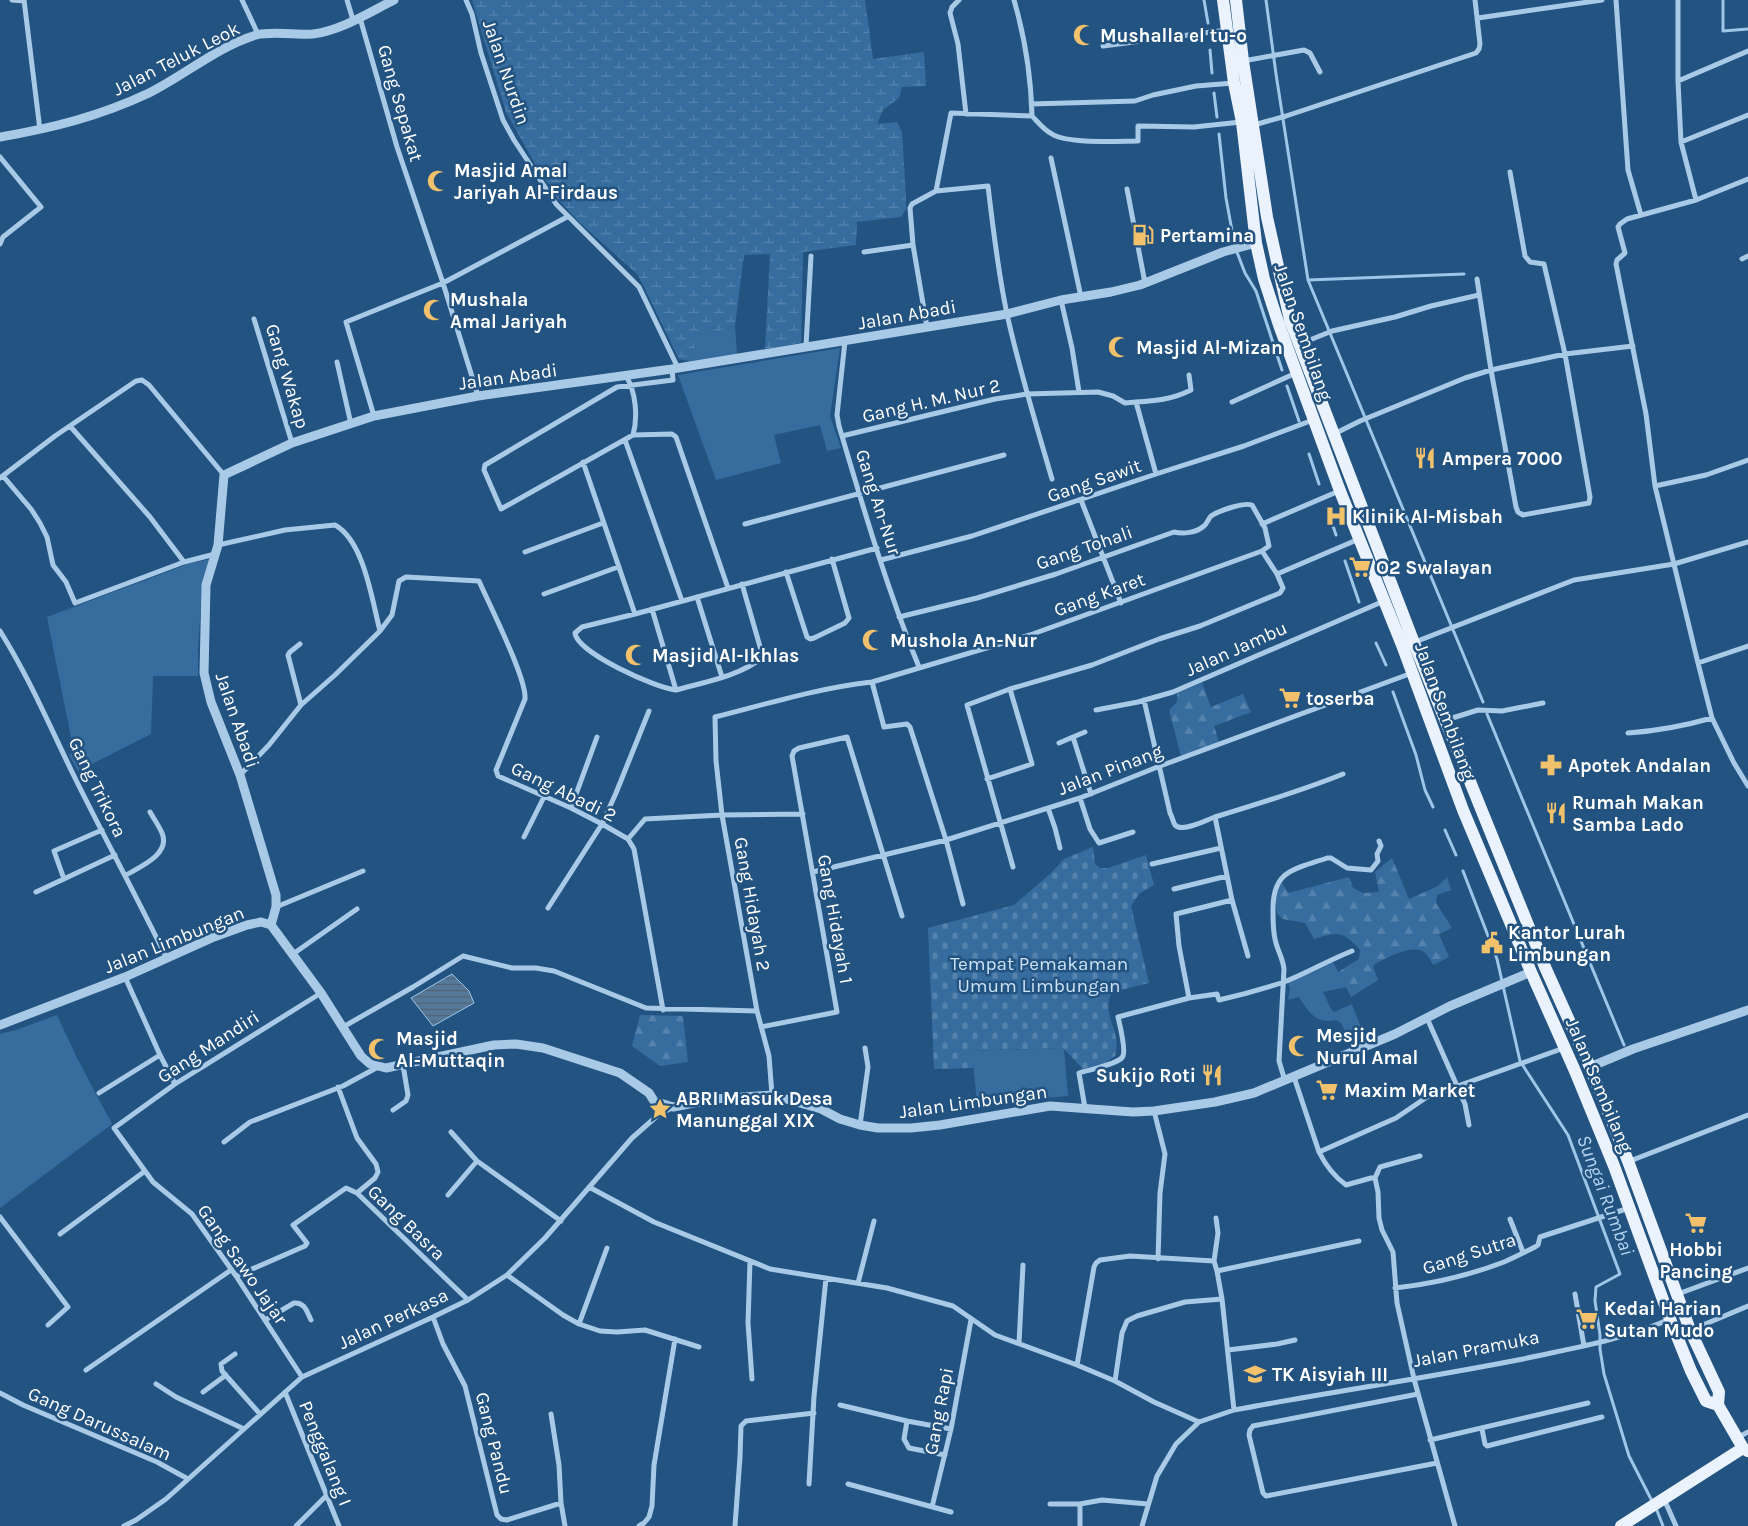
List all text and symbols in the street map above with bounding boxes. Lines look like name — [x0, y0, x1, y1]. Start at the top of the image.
street label: Jalan Teluk Leok — [109, 17, 244, 100]
street label: Jalan Nurdin — [478, 17, 534, 128]
mosque icon: Mushalla el tu-o — [1071, 22, 1097, 48]
place label: Mushalla el tu-o — [1100, 25, 1247, 47]
street label: Gang Sepakat — [373, 42, 427, 164]
place label: Masjid Amal Jariyah Al-Firdaus — [454, 160, 618, 204]
mosque icon: Masjid Amal Jariyah Al-Firdaus — [425, 168, 451, 194]
fuel station icon: Pertamina — [1130, 222, 1156, 248]
place label: Pertamina — [1160, 225, 1254, 247]
street label: Jalan Sembilang — [1269, 261, 1337, 404]
place label: Mushala Amal Jariyah — [450, 289, 567, 333]
street label: Jalan Abadi — [856, 296, 958, 334]
mosque icon: Mushala Amal Jariyah — [421, 297, 447, 323]
street label: Gang Wakap — [261, 321, 313, 431]
mosque icon: Masjid Al-Mizan — [1106, 334, 1132, 360]
place label: Masjid Al-Mizan — [1136, 337, 1283, 359]
street label: Jalan Abadi — [457, 359, 559, 395]
street label: Gang H. M. Nur 2 — [860, 374, 1002, 428]
restaurant icon: Ampera 7000 — [1412, 445, 1438, 471]
street label: Gang An-Nur — [851, 447, 906, 558]
place label: Ampera 7000 — [1442, 448, 1562, 470]
street label: Gang Sawit — [1044, 455, 1144, 507]
hospital icon: Klinik Al-Misbah — [1323, 503, 1349, 529]
place label: Klinik Al-Misbah — [1352, 506, 1503, 528]
street label: Gang Tohali — [1033, 521, 1136, 575]
supermarket icon: O2 Swalayan — [1347, 554, 1373, 580]
place label: O2 Swalayan — [1376, 557, 1492, 579]
street label: Gang Karet — [1051, 568, 1148, 622]
street label: Jalan Jambu — [1182, 617, 1290, 681]
mosque icon: Mushola An-Nur — [860, 627, 886, 653]
place label: Mushola An-Nur — [890, 630, 1037, 652]
street label: Jalan Sembilang — [1410, 640, 1480, 783]
mosque icon: Masjid Al-Ikhlas — [623, 642, 649, 668]
place label: Masjid Al-Ikhlas — [652, 645, 799, 667]
street label: Jalan Abadi — [210, 670, 264, 771]
supermarket icon: toserba — [1277, 685, 1303, 711]
place label: toserba — [1306, 688, 1375, 710]
street label: Gang Trikora — [63, 734, 131, 841]
street label: Jalan Pinang — [1055, 740, 1166, 800]
pharmacy icon: Apotek Andalan — [1538, 752, 1564, 778]
place label: Apotek Andalan — [1568, 755, 1711, 777]
street label: Gang Abadi 2 — [507, 757, 620, 827]
place label: Rumah Makan Samba Lado — [1572, 792, 1704, 836]
restaurant icon: Rumah Makan Samba Lado — [1543, 800, 1569, 826]
street label: Gang Hidayah 2 — [729, 835, 775, 973]
street label: Gang Hidayah 1 — [813, 853, 857, 986]
street label: Jalan Limbungan — [101, 902, 248, 978]
place label: Kantor Lurah Limbungan — [1508, 922, 1626, 966]
public building icon: Kantor Lurah Limbungan — [1479, 930, 1505, 956]
park label: Tempat Pemakaman Umum Limbungan — [950, 953, 1128, 997]
street label: Gang Mandiri — [154, 1006, 264, 1088]
street label: Jalan Sembilang — [1561, 1015, 1637, 1156]
place label: Mesjid Nurul Amal — [1316, 1025, 1418, 1069]
place label: Masjid Al-Muttaqin — [396, 1028, 505, 1072]
mosque icon: Mesjid Nurul Amal — [1286, 1033, 1312, 1059]
mosque icon: Masjid Al-Muttaqin — [366, 1036, 392, 1062]
restaurant icon: Sukijo Roti — [1199, 1062, 1225, 1088]
place label: Sukijo Roti — [1096, 1065, 1196, 1087]
supermarket icon: Maxim Market — [1314, 1077, 1340, 1103]
place label: Maxim Market — [1344, 1080, 1475, 1102]
street label: Jalan Limbungan — [898, 1081, 1048, 1123]
place label: ABRI Masuk Desa Manunggal XIX — [676, 1088, 833, 1132]
place icon: ABRI Masuk Desa Manunggal XIX — [647, 1096, 673, 1122]
water label: Sungai Rumbai — [1572, 1132, 1639, 1259]
street label: Gang Basra — [363, 1180, 450, 1265]
street label: Gang Sawo Jajar — [193, 1200, 292, 1329]
supermarket icon: Hobbi Pancing — [1683, 1210, 1709, 1236]
street label: Gang Sutra — [1420, 1229, 1519, 1279]
place label: Hobbi Pancing — [1659, 1239, 1733, 1283]
street label: Jalan Perkasa — [335, 1284, 452, 1354]
place label: Kedai Harian Sutan Mudo — [1604, 1298, 1721, 1342]
supermarket icon: Kedai Harian Sutan Mudo — [1574, 1306, 1600, 1332]
street label: Jalan Pramuka — [1411, 1326, 1541, 1372]
school or university icon: TK Aisyiah III — [1242, 1361, 1268, 1387]
place label: TK Aisyiah III — [1272, 1364, 1388, 1386]
street label: Gang Rapi — [920, 1366, 958, 1457]
street label: Gang Darussalam — [24, 1382, 175, 1465]
street label: Gang Pandu — [471, 1390, 517, 1497]
street label: Penggalang I — [294, 1398, 356, 1509]

